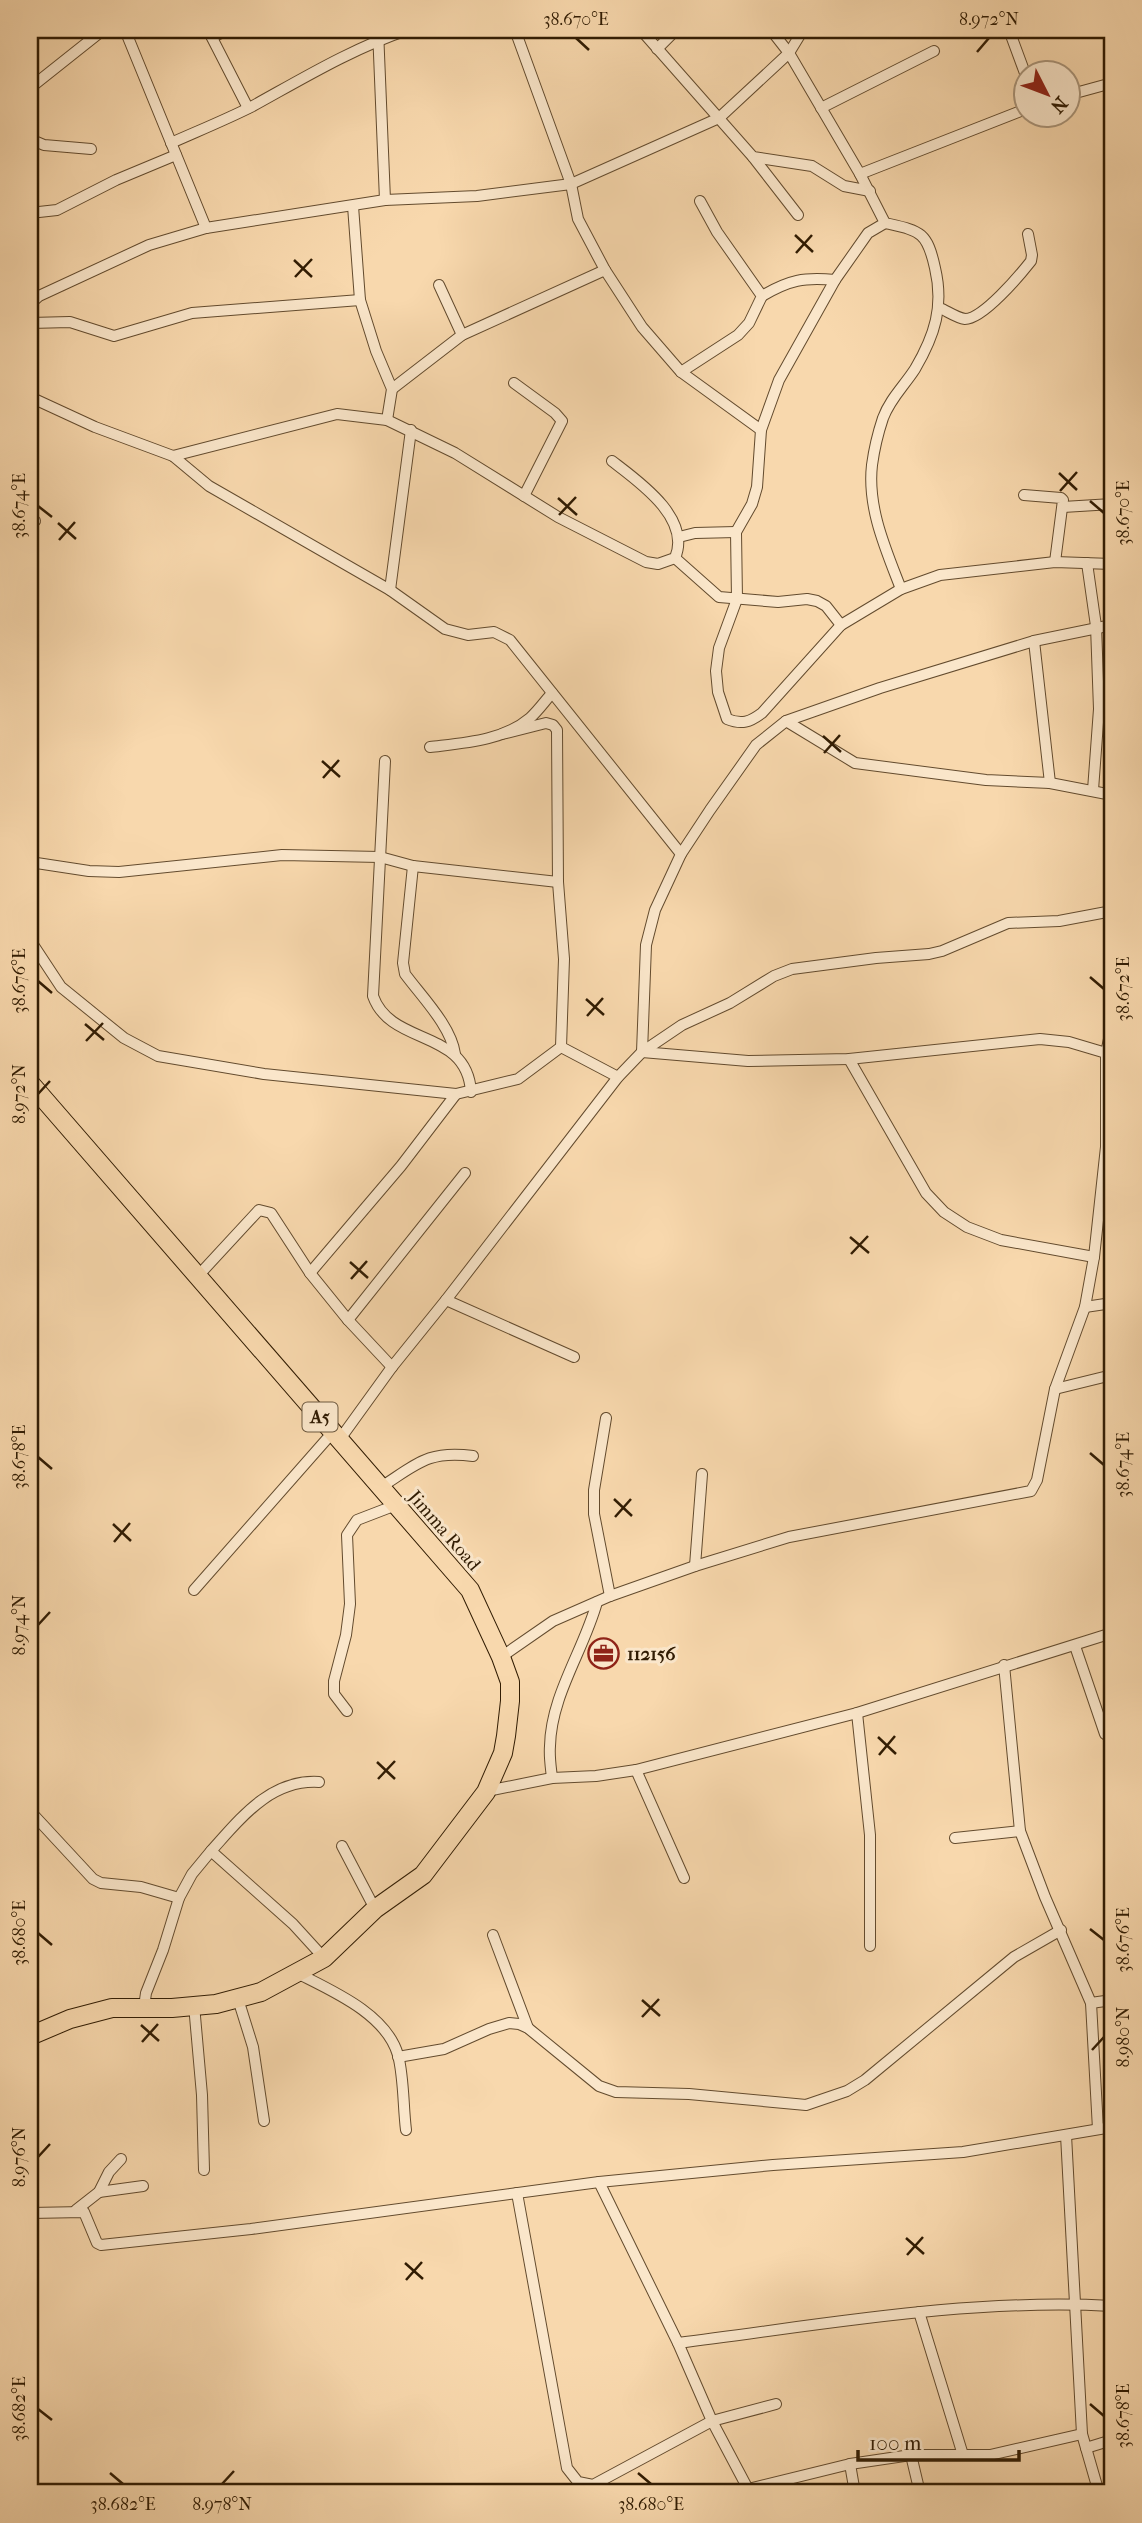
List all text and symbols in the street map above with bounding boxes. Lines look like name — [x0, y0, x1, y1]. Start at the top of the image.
text: 38.670°E — [543, 9, 609, 30]
text: 8.972°N — [959, 9, 1019, 30]
north arrow — [1012, 60, 1082, 130]
text: N — [1046, 92, 1072, 118]
text: 38.674°E — [9, 473, 30, 539]
text: 38.670°E — [1113, 480, 1134, 546]
text: 38.676°E — [9, 948, 30, 1014]
text: 38.672°E — [1113, 957, 1134, 1021]
text: 8.972°N — [9, 1064, 30, 1124]
road number: A5 — [302, 1402, 338, 1432]
text: 38.678°E — [9, 1425, 30, 1489]
text: 38.674°E — [1113, 1432, 1134, 1498]
street label: Jimma Road — [402, 1484, 486, 1576]
text: 8.974°N — [9, 1594, 30, 1655]
office icon: 112156 — [587, 1636, 621, 1670]
place label: 112156 — [627, 1643, 676, 1665]
text: 38.680°E — [9, 1900, 30, 1966]
text: 38.676°E — [1113, 1907, 1134, 1973]
text: 8.980°N — [1113, 2006, 1134, 2067]
text: 8.976°N — [9, 2126, 30, 2187]
text: 38.682°E — [9, 2376, 30, 2442]
text: 38.678°E — [1113, 2384, 1134, 2448]
scale bar — [858, 2418, 1020, 2462]
text: 100 m — [869, 2431, 922, 2455]
text: 38.682°E — [90, 2494, 156, 2515]
text: 8.978°N — [192, 2494, 252, 2515]
text: 38.680°E — [618, 2494, 684, 2515]

